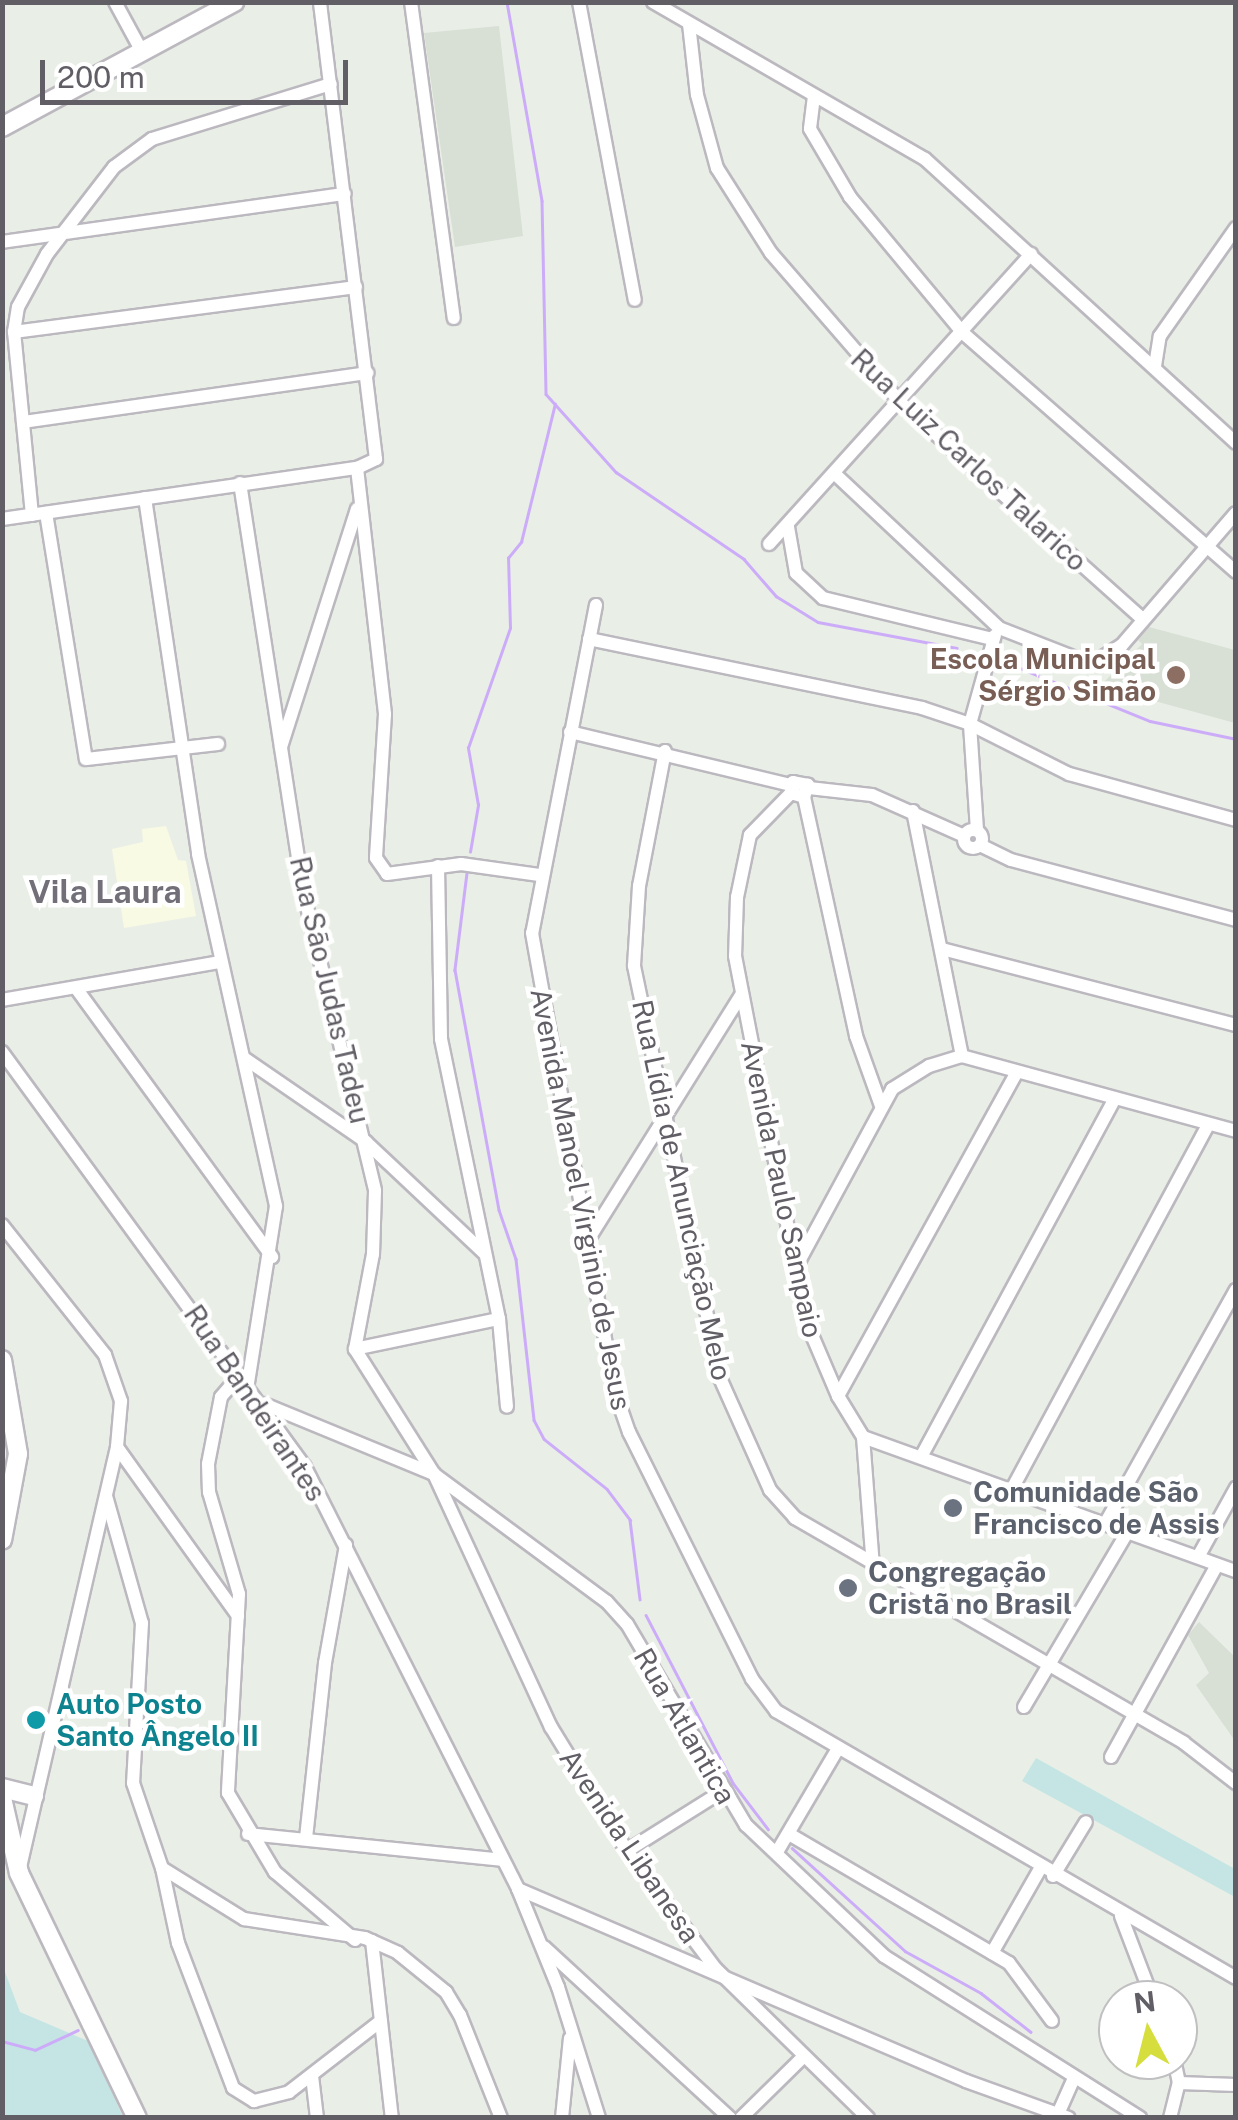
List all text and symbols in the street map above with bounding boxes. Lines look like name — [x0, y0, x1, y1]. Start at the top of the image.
scale bar — [45, 40, 352, 102]
text: 200 m — [57, 59, 145, 95]
street label: Rua Luiz Carlos Talarico — [844, 342, 1094, 578]
place label: Escola Municipal Sérgio Simão — [930, 642, 1156, 708]
marker: Escola Municipal Sérgio Simão — [1165, 664, 1187, 686]
street label: Rua São Judas Tadeu — [283, 853, 377, 1127]
district label: Vila Laura — [28, 873, 182, 911]
street label: Avenida Manoel Virginio de Jesus — [523, 984, 639, 1414]
street label: Rua Lídia de Anunciação Melo — [625, 996, 739, 1384]
street label: Avenida Paulo Sampaio — [734, 1037, 830, 1341]
street label: Rua Bandeirantes — [177, 1299, 333, 1507]
place label: Comunidade São Francisco de Assis — [973, 1475, 1220, 1541]
marker: Comunidade São Francisco de Assis — [942, 1497, 964, 1519]
place label: Congregação Cristã no Brasil — [868, 1555, 1072, 1621]
marker: Congregação Cristã no Brasil — [837, 1577, 859, 1599]
street label: Rua Atlantica — [627, 1642, 743, 1810]
place label: Auto Posto Santo Ângelo II — [56, 1687, 259, 1753]
marker: Auto Posto Santo Ângelo II — [25, 1709, 47, 1731]
street label: Avenida Libanesa — [553, 1743, 707, 1949]
north arrow — [1098, 1980, 1198, 2080]
text: N — [1132, 1984, 1157, 2019]

